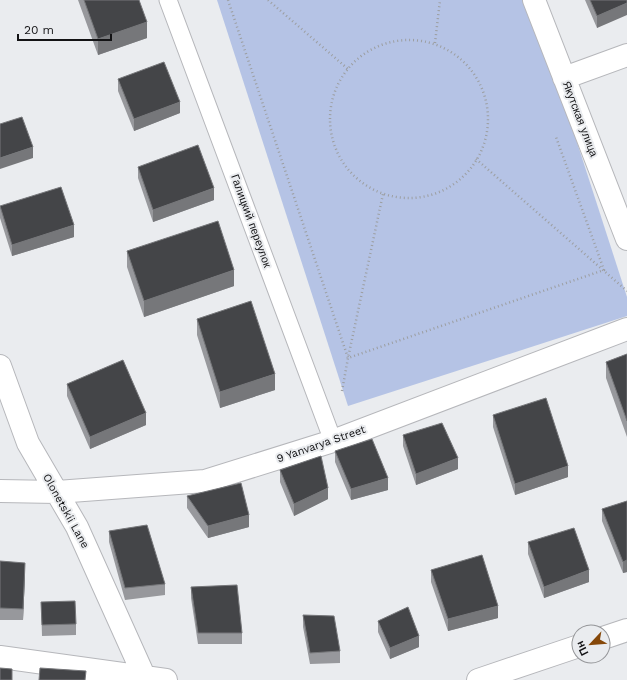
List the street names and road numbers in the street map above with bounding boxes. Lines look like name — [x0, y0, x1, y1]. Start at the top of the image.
street label: Якутская улица — [560, 79, 601, 159]
street label: Галицкий переулок — [228, 173, 274, 269]
street label: 9 Yanvarya Street — [275, 423, 367, 465]
street label: Olonetskii Lane — [40, 471, 92, 551]

